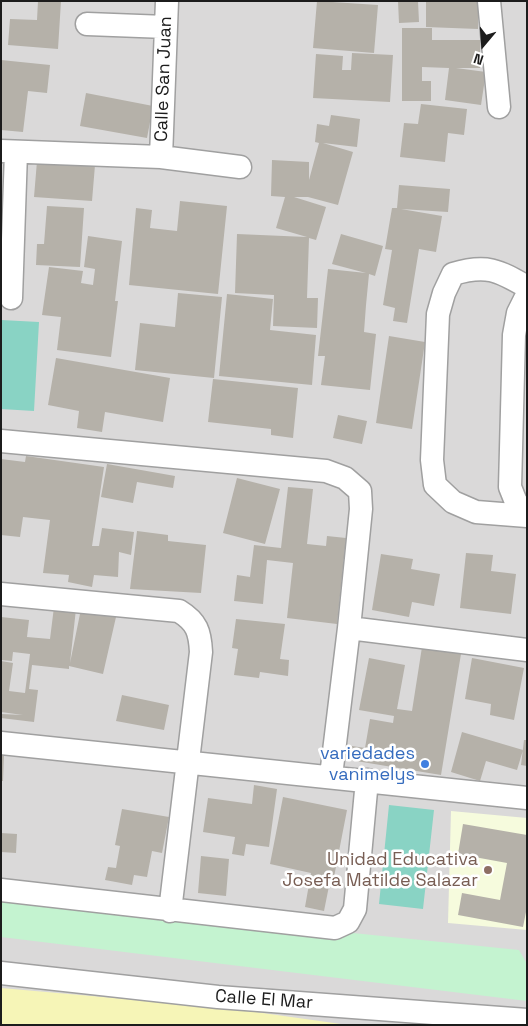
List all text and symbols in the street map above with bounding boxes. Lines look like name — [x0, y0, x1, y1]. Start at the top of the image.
street label: Calle San Juan — [151, 16, 177, 142]
north arrow — [458, 20, 508, 70]
text: N — [471, 49, 486, 69]
place label: variedades vanimelys — [320, 743, 415, 786]
marker: variedades vanimelys — [419, 758, 431, 770]
place label: Unidad Educativa Josefa Matilde Salazar — [282, 849, 478, 892]
marker: Unidad Educativa Josefa Matilde Salazar — [482, 864, 494, 876]
street label: Calle El Mar — [214, 986, 314, 1014]

